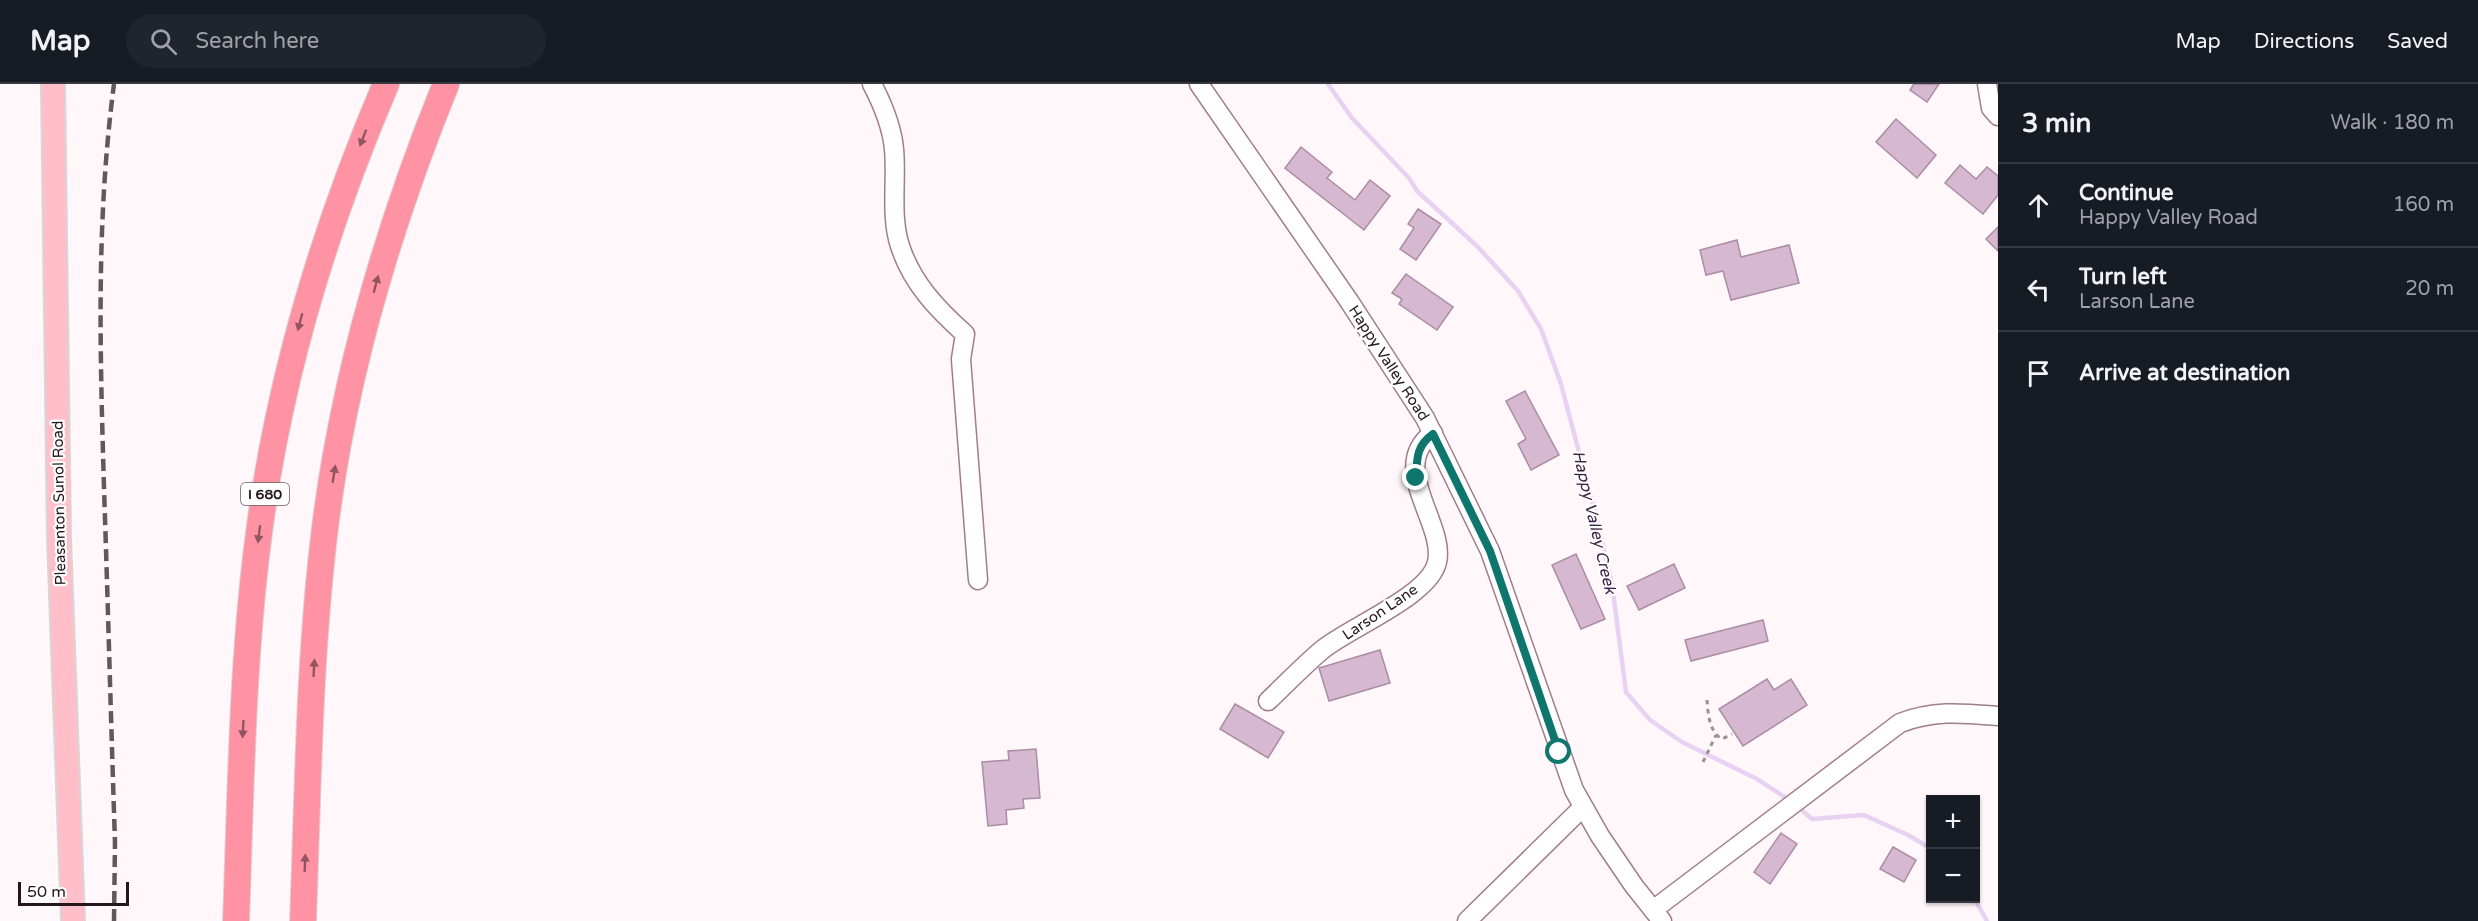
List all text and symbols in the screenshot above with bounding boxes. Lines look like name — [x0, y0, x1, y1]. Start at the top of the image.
search box — [126, 14, 546, 68]
text: Map — [30, 24, 90, 58]
icon: search — [147, 25, 180, 58]
text: Search here — [195, 28, 319, 54]
text: Map — [2175, 29, 2221, 54]
text: Directions — [2254, 29, 2354, 54]
text: Saved — [2387, 29, 2448, 54]
text: 3 min — [2022, 108, 2091, 139]
text: Walk · 180 m — [2331, 111, 2454, 135]
one-way arrow — [358, 129, 367, 147]
text: Continue — [2079, 180, 2174, 206]
icon: ahead — [2022, 189, 2055, 222]
text: 160 m — [2393, 193, 2454, 217]
text: Happy Valley Road — [2079, 206, 2258, 230]
text: Turn left — [2079, 264, 2167, 290]
icon: left — [2022, 273, 2055, 306]
one-way arrow — [372, 274, 381, 292]
text: 20 m — [2405, 277, 2454, 301]
text: Larson Lane — [2079, 290, 2195, 314]
street label: Happy Valley Road — [1345, 302, 1433, 424]
one-way arrow — [295, 313, 305, 332]
icon: arrive — [2022, 357, 2055, 390]
text: Arrive at destination — [2079, 360, 2290, 386]
street label: Pleasanton Sunol Road — [49, 420, 69, 586]
water label: Happy Valley Creek — [1568, 449, 1621, 597]
one-way arrow — [329, 464, 338, 483]
route end — [1402, 464, 1428, 490]
road number: I 680 — [241, 483, 289, 505]
one-way arrow — [254, 525, 264, 544]
street label: Larson Lane — [1339, 580, 1421, 644]
one-way arrow — [309, 658, 318, 677]
one-way arrow — [238, 719, 247, 738]
route start — [1545, 738, 1571, 764]
map controls — [1926, 795, 1980, 903]
button: + — [1926, 795, 1980, 849]
button: − — [1926, 849, 1980, 903]
one-way arrow — [301, 853, 310, 872]
scale bar — [18, 879, 129, 906]
text: 50 m — [27, 882, 66, 902]

